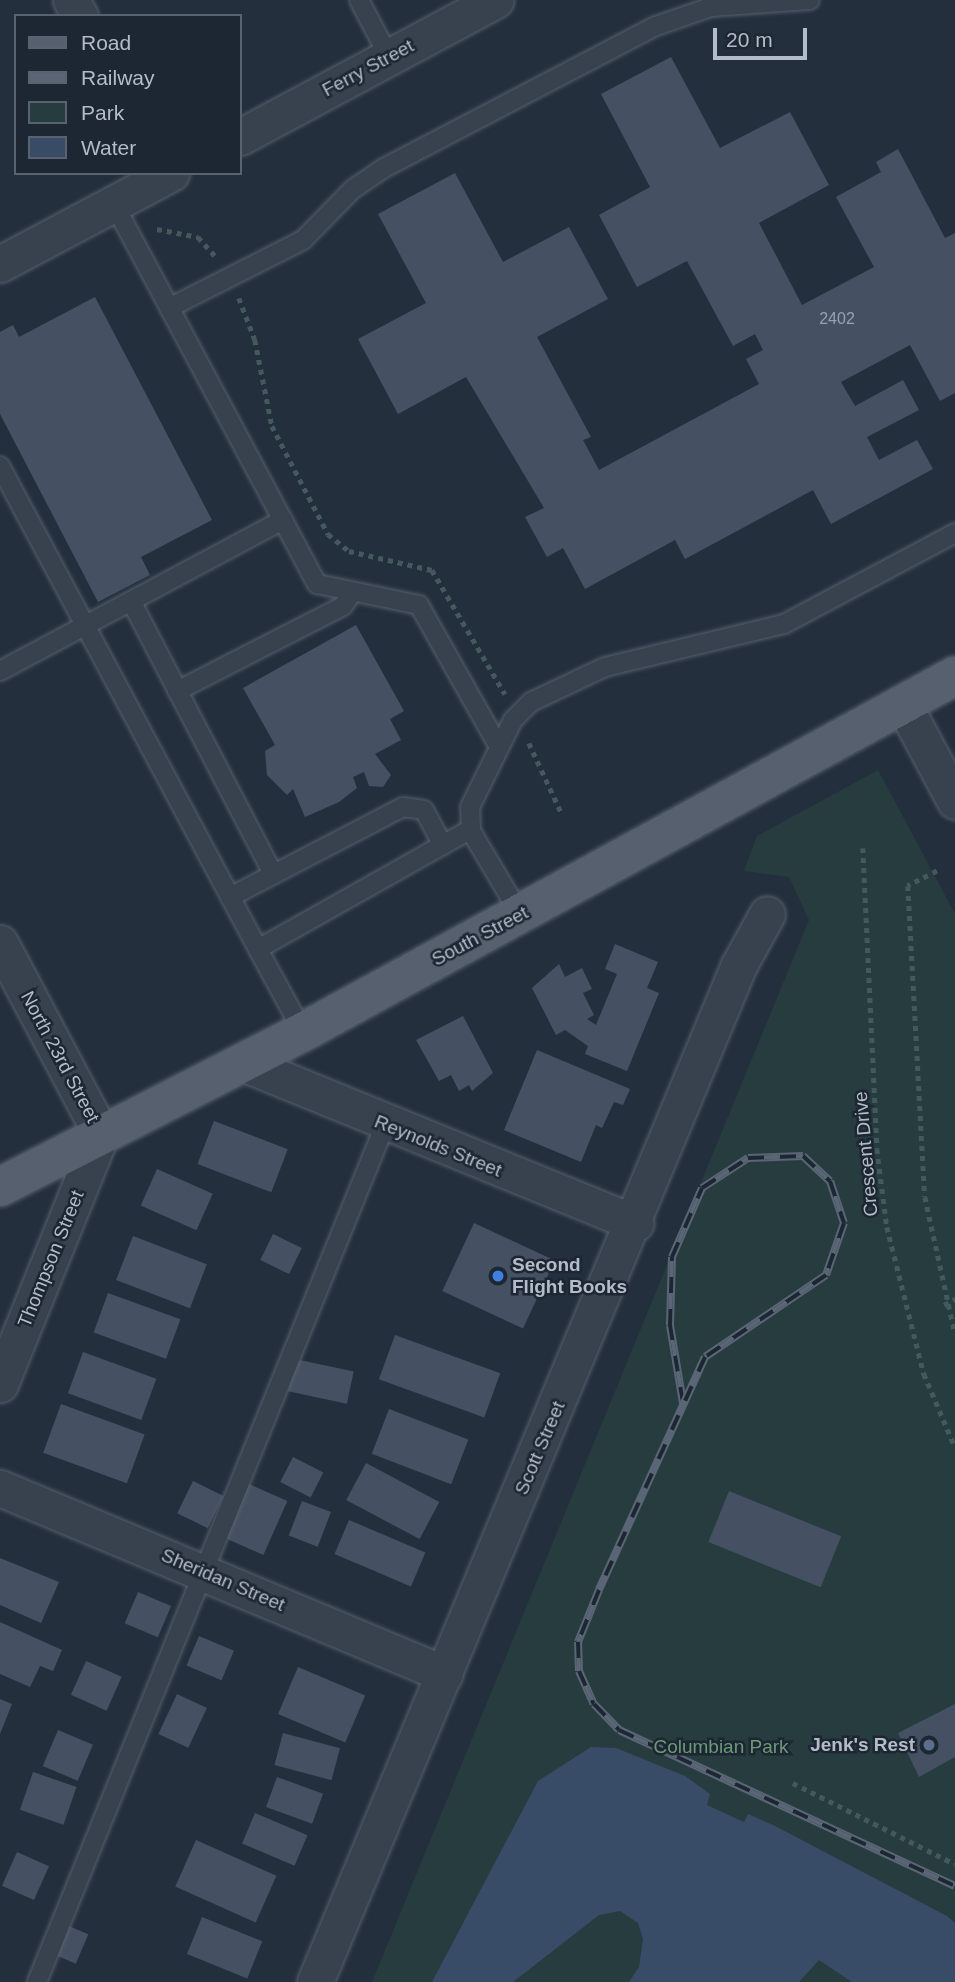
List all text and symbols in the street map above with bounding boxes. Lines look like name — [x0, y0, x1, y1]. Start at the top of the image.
legend — [14, 14, 242, 175]
scale bar — [717, 14, 811, 58]
text: 20 m — [726, 28, 773, 51]
text: Road — [81, 31, 131, 54]
street label: Ferry Street — [318, 34, 418, 102]
text: Railway — [81, 66, 155, 89]
text: Park — [81, 101, 124, 124]
text: Water — [81, 136, 136, 159]
house number: 2402 — [819, 309, 855, 329]
street label: South Street — [428, 901, 532, 971]
street label: North 23rd Street — [16, 987, 104, 1127]
street label: Crescent Drive — [849, 1090, 883, 1218]
street label: Reynolds Street — [371, 1110, 505, 1182]
street label: Thompson Street — [13, 1187, 89, 1331]
place label: Second Flight Books — [512, 1254, 627, 1298]
marker: Second Flight Books — [490, 1268, 506, 1284]
street label: Scott Street — [510, 1398, 570, 1498]
street label: Sheridan Street — [158, 1544, 288, 1616]
place label: Jenk's Rest — [810, 1734, 915, 1756]
park label: Columbian Park — [653, 1736, 789, 1758]
marker: Jenk's Rest — [921, 1737, 937, 1753]

